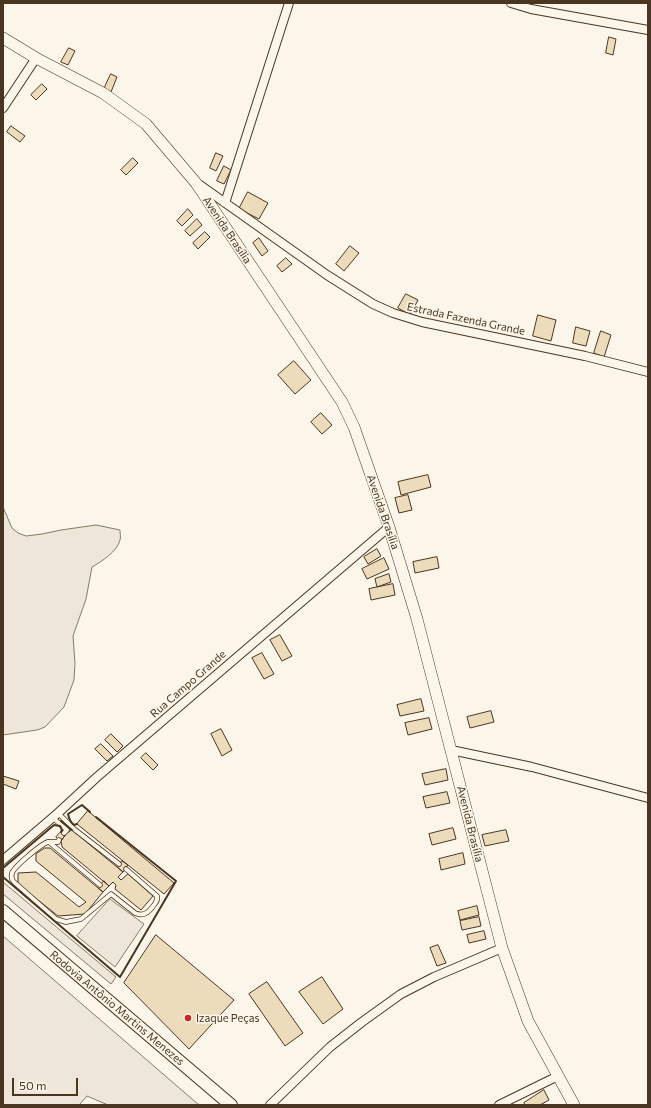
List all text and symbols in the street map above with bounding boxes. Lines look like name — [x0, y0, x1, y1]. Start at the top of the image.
street label: Avenida Brasília — [200, 194, 254, 266]
street label: Estrada Fazenda Grande — [406, 300, 526, 338]
street label: Avenida Brasília — [364, 473, 402, 551]
street label: Rua Campo Grande — [147, 648, 229, 720]
street label: Avenida Brasília — [454, 784, 486, 864]
street label: Rodovia Antônio Martins Menezes — [47, 948, 187, 1068]
place label: Izaque Peças — [196, 1011, 259, 1025]
marker: Izaque Peças — [183, 1013, 193, 1023]
scale bar — [14, 1070, 80, 1096]
text: 50 m — [19, 1078, 47, 1092]

